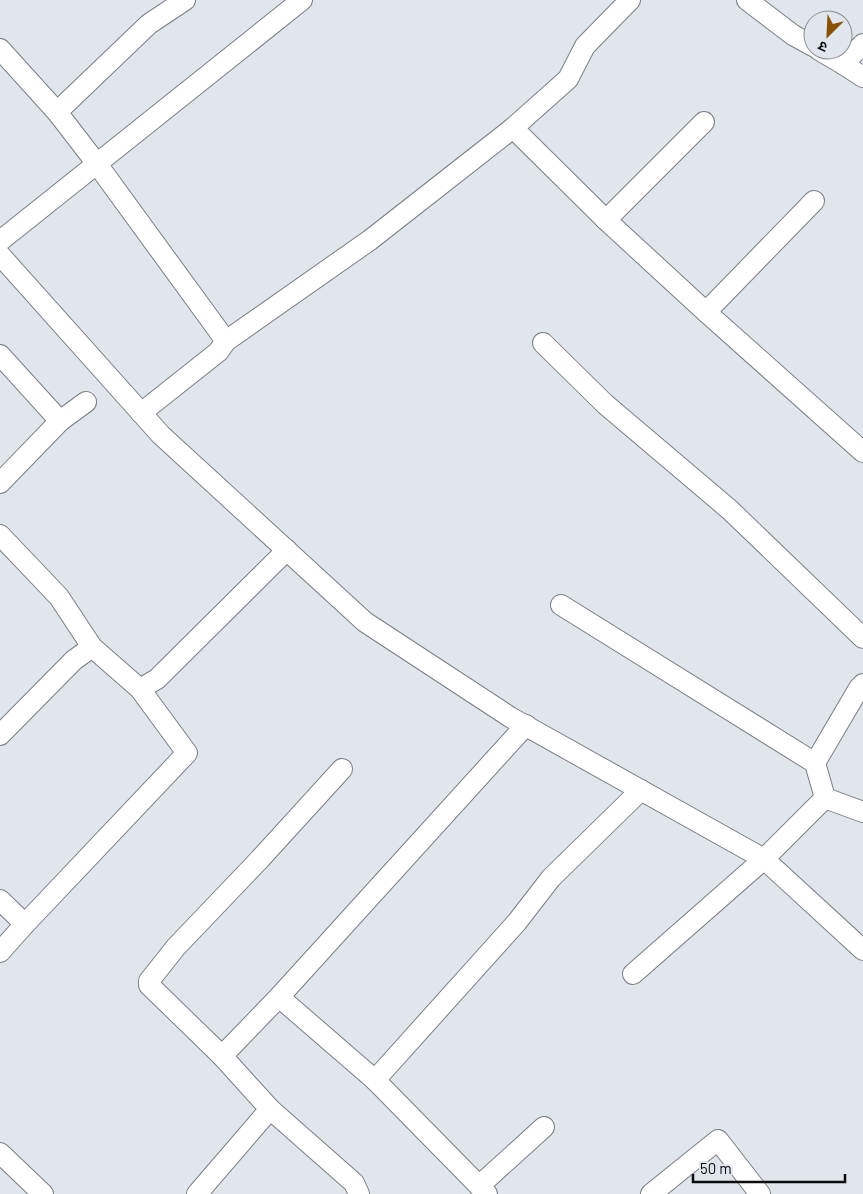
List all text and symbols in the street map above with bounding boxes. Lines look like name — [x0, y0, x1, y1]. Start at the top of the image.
north arrow — [803, 10, 853, 60]
text: उ — [815, 38, 830, 57]
scale bar — [693, 1152, 846, 1184]
text: 50 m — [700, 1159, 732, 1177]

